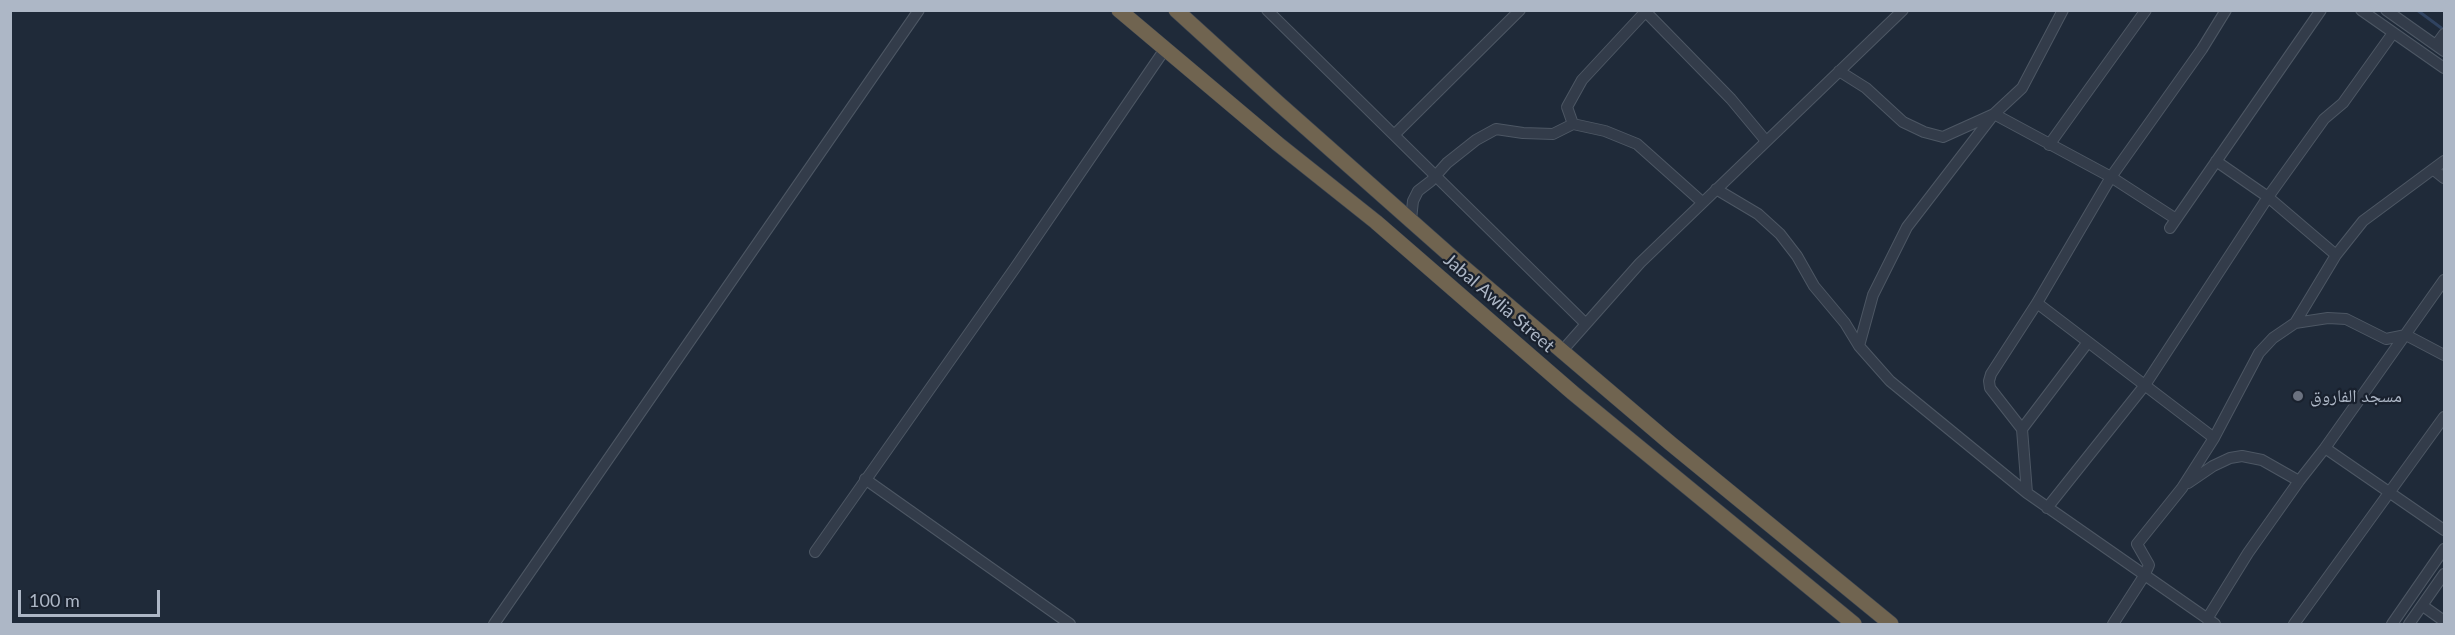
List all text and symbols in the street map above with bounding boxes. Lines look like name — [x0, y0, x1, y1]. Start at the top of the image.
street label: Jabal Awlia Street — [1439, 249, 1559, 357]
place label: مسجد الفاروق — [2310, 385, 2402, 407]
marker: مسجد الفاروق — [2291, 389, 2305, 403]
scale bar — [21, 578, 164, 616]
text: 100 m — [29, 589, 80, 611]

